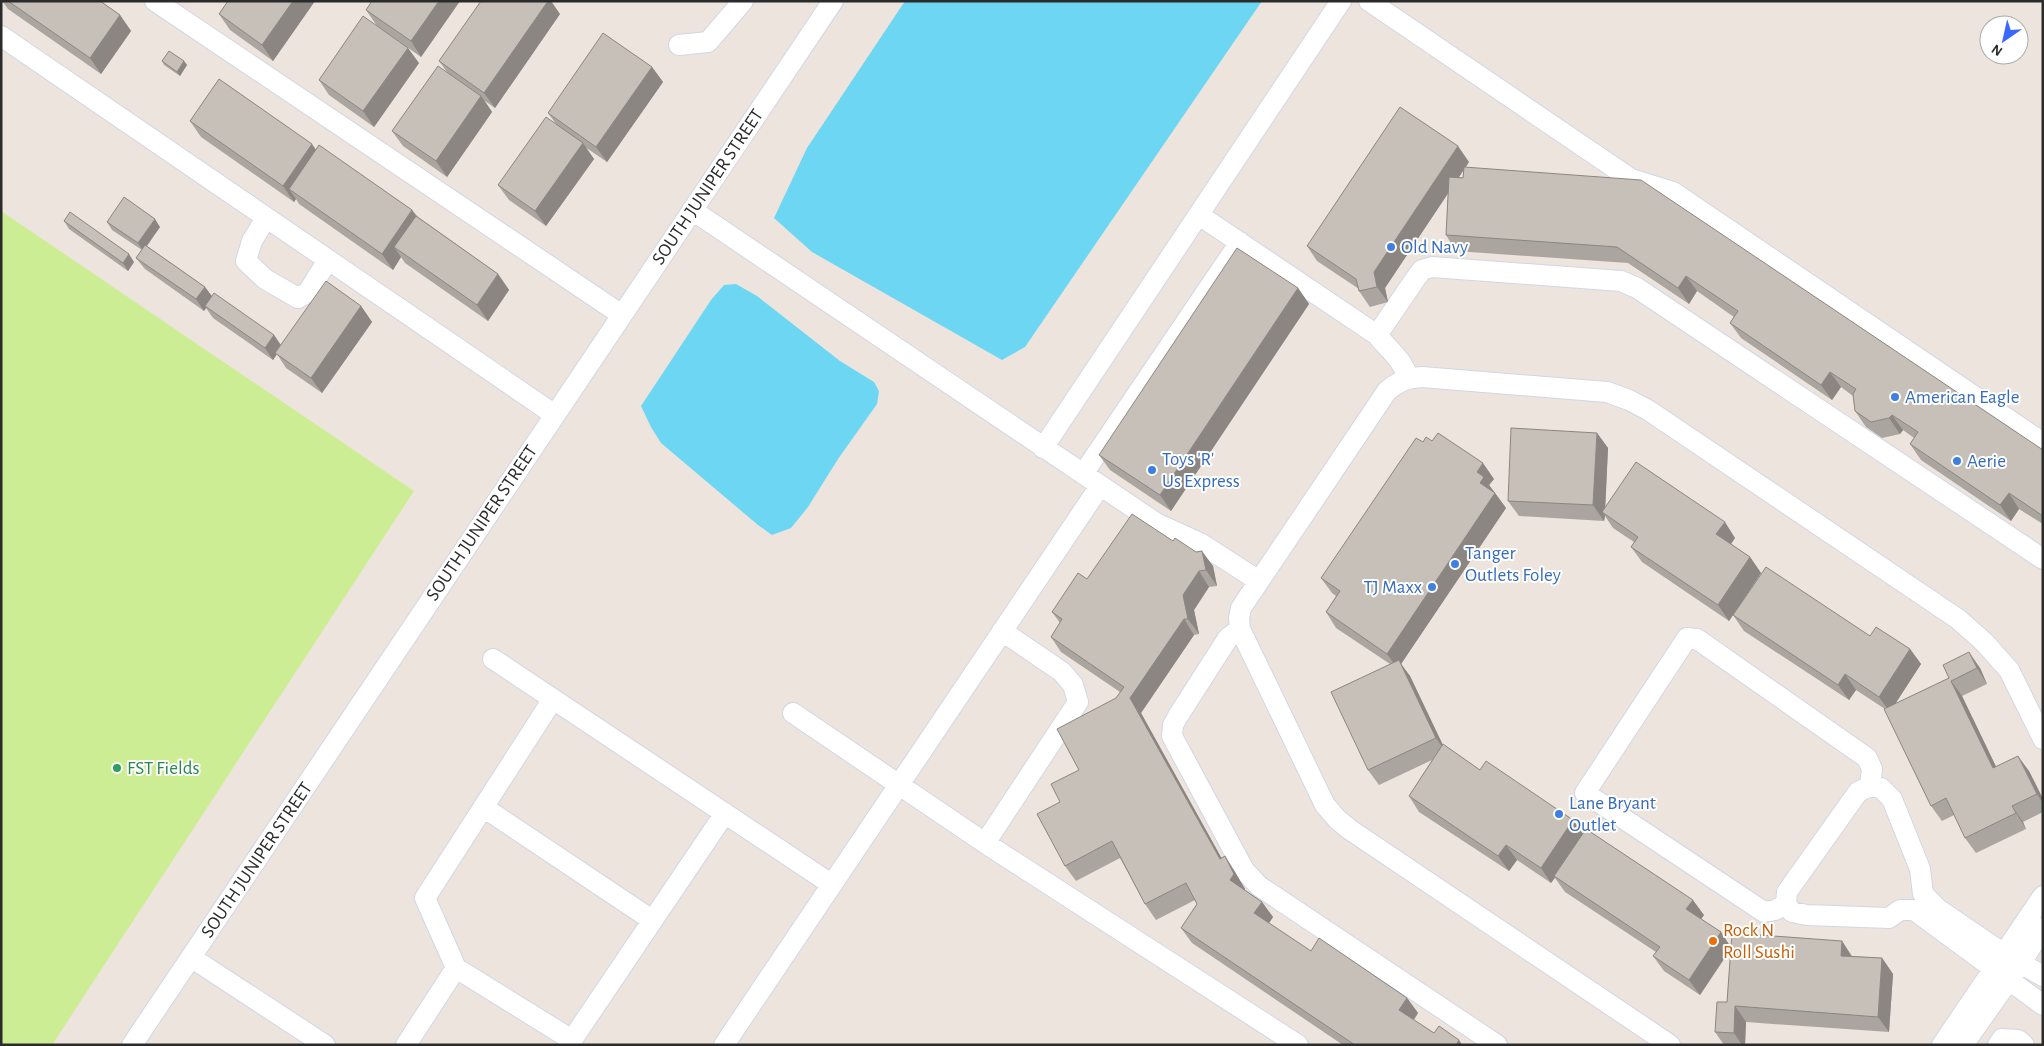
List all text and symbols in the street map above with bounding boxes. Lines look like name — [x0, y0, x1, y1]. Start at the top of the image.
north arrow — [1979, 15, 2029, 65]
text: N — [1989, 41, 2005, 58]
street label: SOUTH JUNIPER STREET — [649, 106, 767, 268]
place label: Old Navy — [1401, 238, 1468, 257]
marker: Old Navy — [1385, 241, 1397, 253]
place label: American Eagle — [1905, 388, 2019, 407]
marker: American Eagle — [1889, 391, 1901, 403]
street label: SOUTH JUNIPER STREET — [423, 442, 541, 604]
place label: Toys 'R' Us Express — [1162, 450, 1240, 491]
place label: Aerie — [1967, 452, 2006, 471]
marker: Aerie — [1951, 455, 1963, 467]
marker: Toys 'R' Us Express — [1146, 464, 1158, 476]
place label: Tanger Outlets Foley — [1465, 544, 1561, 585]
marker: Tanger Outlets Foley — [1449, 558, 1461, 570]
place label: TJ Maxx — [1364, 578, 1422, 597]
marker: TJ Maxx — [1426, 581, 1438, 593]
place label: FST Fields — [127, 759, 200, 778]
marker: FST Fields — [111, 762, 123, 774]
street label: SOUTH JUNIPER STREET — [198, 779, 316, 941]
place label: Lane Bryant Outlet — [1569, 794, 1656, 835]
marker: Lane Bryant Outlet — [1553, 808, 1565, 820]
place label: Rock N Roll Sushi — [1723, 921, 1795, 962]
marker: Rock N Roll Sushi — [1707, 935, 1719, 947]

